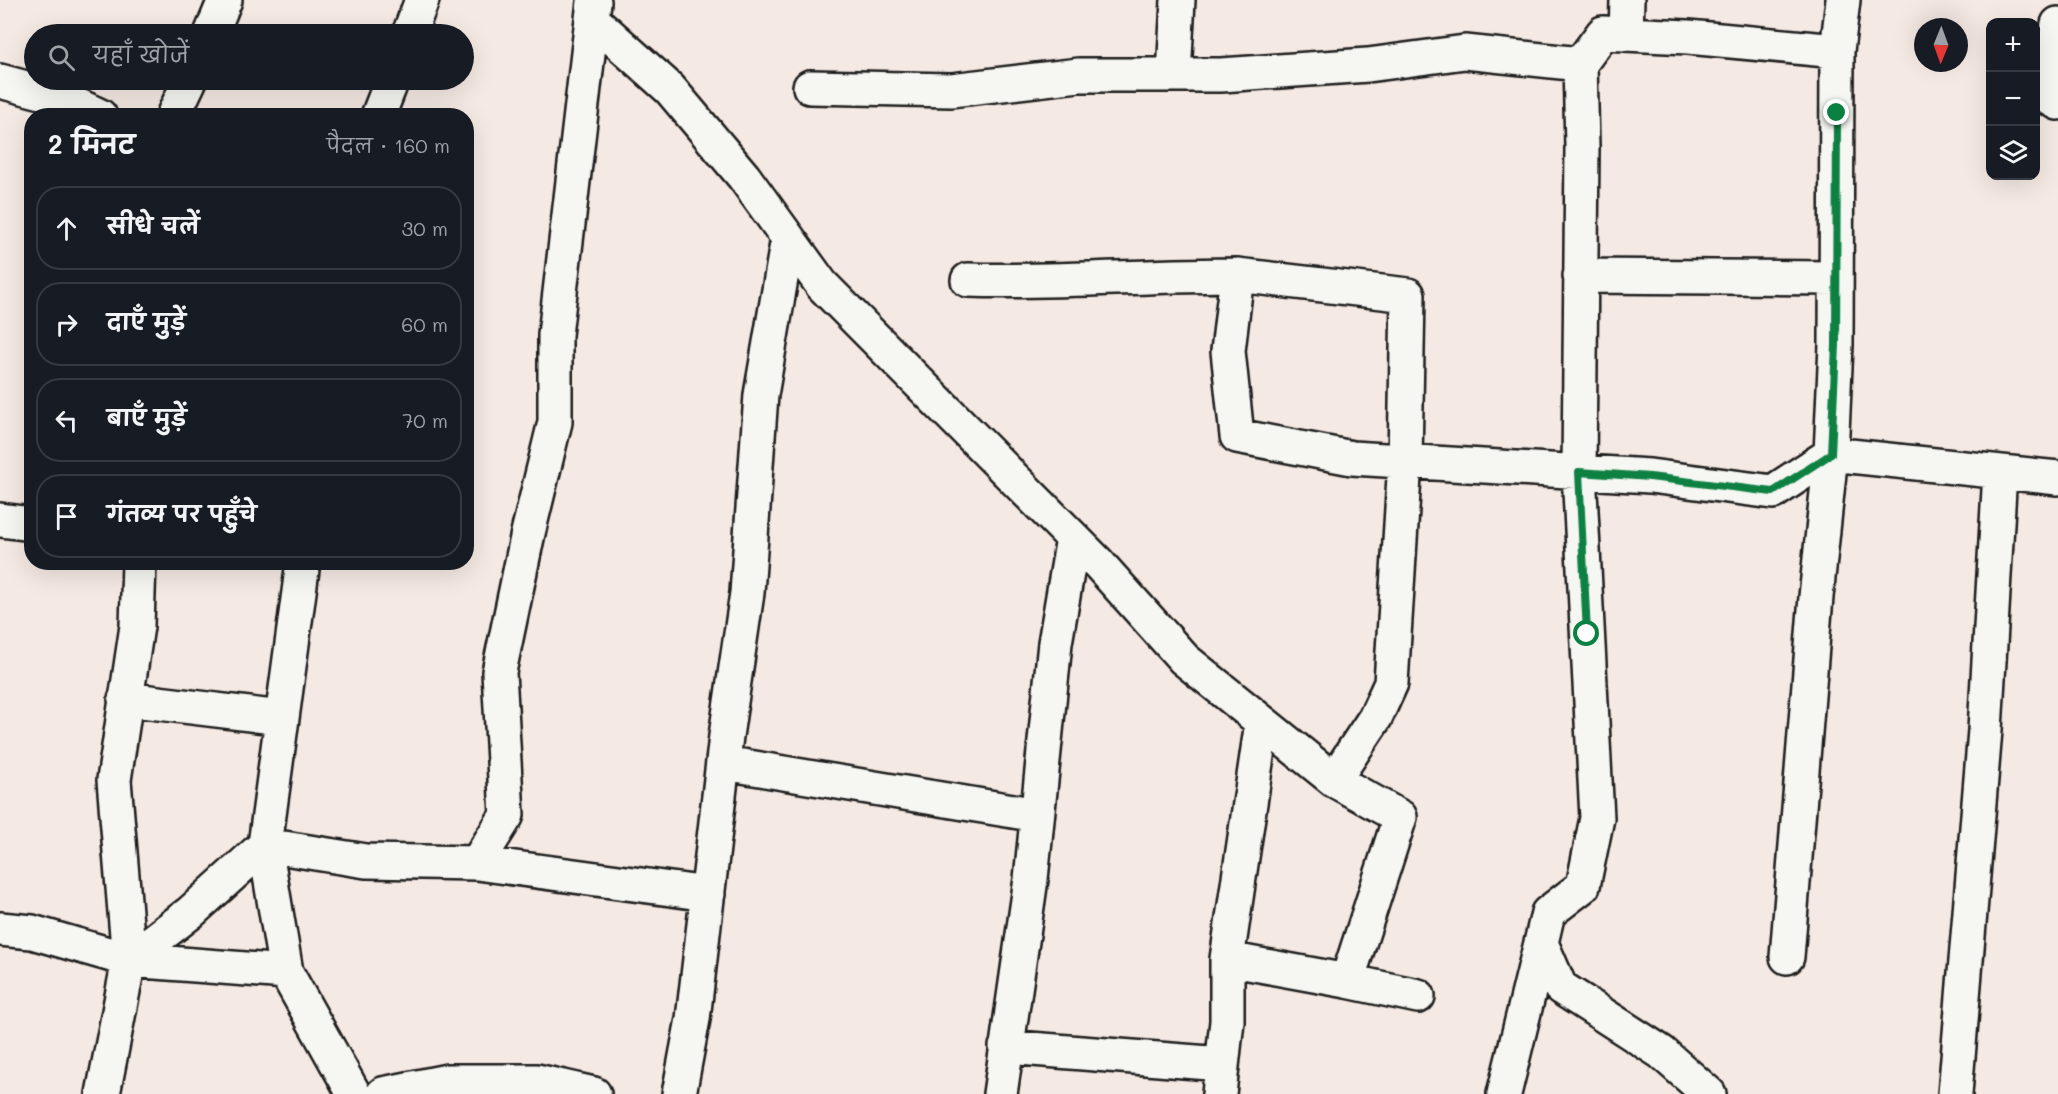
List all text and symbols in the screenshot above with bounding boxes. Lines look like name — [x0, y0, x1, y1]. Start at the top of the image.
north arrow — [1914, 18, 1968, 72]
map controls — [1986, 18, 2040, 180]
button: + — [1986, 18, 2040, 72]
search box — [24, 24, 474, 90]
text: यहाँ खोजें — [93, 40, 189, 69]
icon: search — [45, 41, 78, 74]
button: − — [1986, 72, 2040, 126]
route end — [1823, 99, 1849, 125]
button: layers — [1986, 126, 2040, 180]
text: 2 मिनट — [48, 127, 135, 161]
text: पैदल · 160 m — [327, 132, 450, 158]
text: सीधे चलें — [107, 211, 199, 240]
icon: ahead — [50, 212, 83, 245]
text: 30 m — [402, 215, 448, 241]
text: दाएँ मुड़ें — [107, 307, 186, 336]
icon: right — [50, 308, 83, 341]
text: 60 m — [401, 311, 448, 337]
text: बाएँ मुड़ें — [107, 403, 187, 432]
icon: left — [50, 404, 83, 437]
text: 70 m — [402, 407, 448, 433]
text: गंतव्य पर पहुँचे — [107, 499, 257, 528]
icon: arrive — [50, 500, 83, 533]
route start — [1573, 620, 1599, 646]

